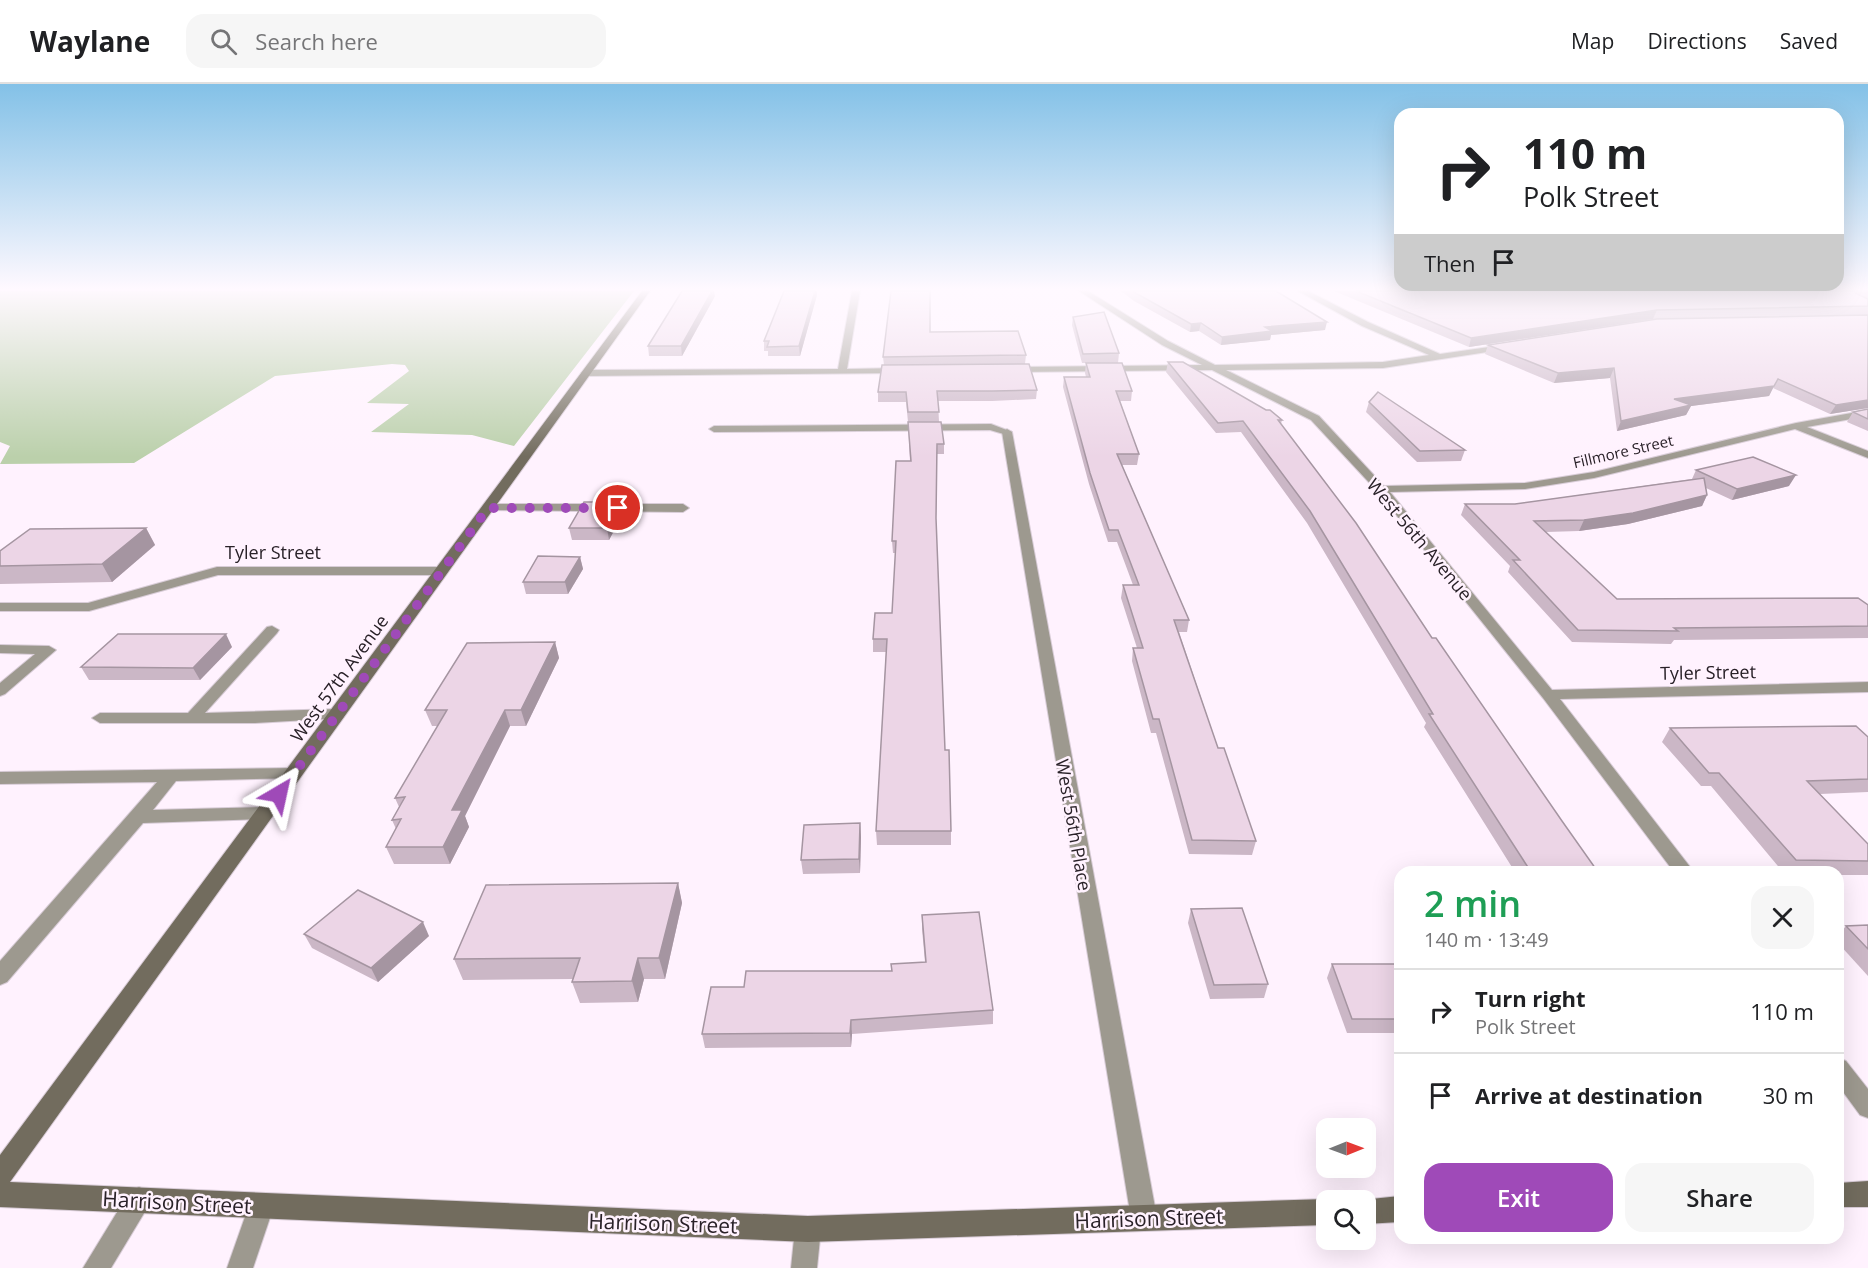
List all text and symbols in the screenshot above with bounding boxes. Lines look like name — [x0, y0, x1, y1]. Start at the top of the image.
search box — [186, 14, 606, 68]
text: Waylane — [30, 22, 150, 60]
icon: search — [207, 25, 240, 58]
text: Search here — [255, 26, 378, 56]
text: Map — [1571, 27, 1614, 55]
text: Directions — [1647, 27, 1747, 55]
text: Saved — [1780, 27, 1838, 55]
text: 110 m — [1523, 124, 1647, 181]
icon: right — [1424, 132, 1502, 210]
text: Polk Street — [1523, 178, 1659, 215]
icon: arrive — [1487, 246, 1520, 279]
text: Then — [1424, 248, 1475, 278]
street label: Fillmore Street — [1571, 430, 1675, 472]
street label: West 56th Avenue — [1362, 473, 1478, 605]
pin — [592, 482, 643, 533]
icon: arrive — [601, 491, 634, 524]
street label: Tyler Street — [225, 540, 321, 564]
street label: West 57th Avenue — [285, 610, 393, 746]
street label: Tyler Street — [1660, 659, 1756, 685]
street label: West 56th Place — [1051, 757, 1097, 893]
position arrow — [247, 762, 311, 826]
text: 2 min — [1424, 879, 1521, 928]
button: close — [1751, 886, 1814, 949]
text: 140 m · 13:49 — [1424, 926, 1549, 953]
text: Turn right — [1475, 983, 1586, 1013]
icon: right — [1424, 995, 1457, 1028]
text: 110 m — [1750, 996, 1814, 1026]
text: Polk Street — [1475, 1013, 1576, 1040]
icon: arrive — [1424, 1079, 1457, 1112]
text: Arrive at destination — [1475, 1080, 1703, 1110]
text: 30 m — [1763, 1080, 1814, 1110]
north arrow — [1316, 1118, 1376, 1178]
map controls — [1316, 1118, 1376, 1250]
button: Exit — [1424, 1163, 1613, 1232]
button: Share — [1625, 1163, 1814, 1232]
street label: Harrison Street — [102, 1184, 252, 1220]
button: search — [1316, 1190, 1376, 1250]
street label: Harrison Street — [1074, 1201, 1224, 1235]
street label: Harrison Street — [588, 1206, 738, 1240]

